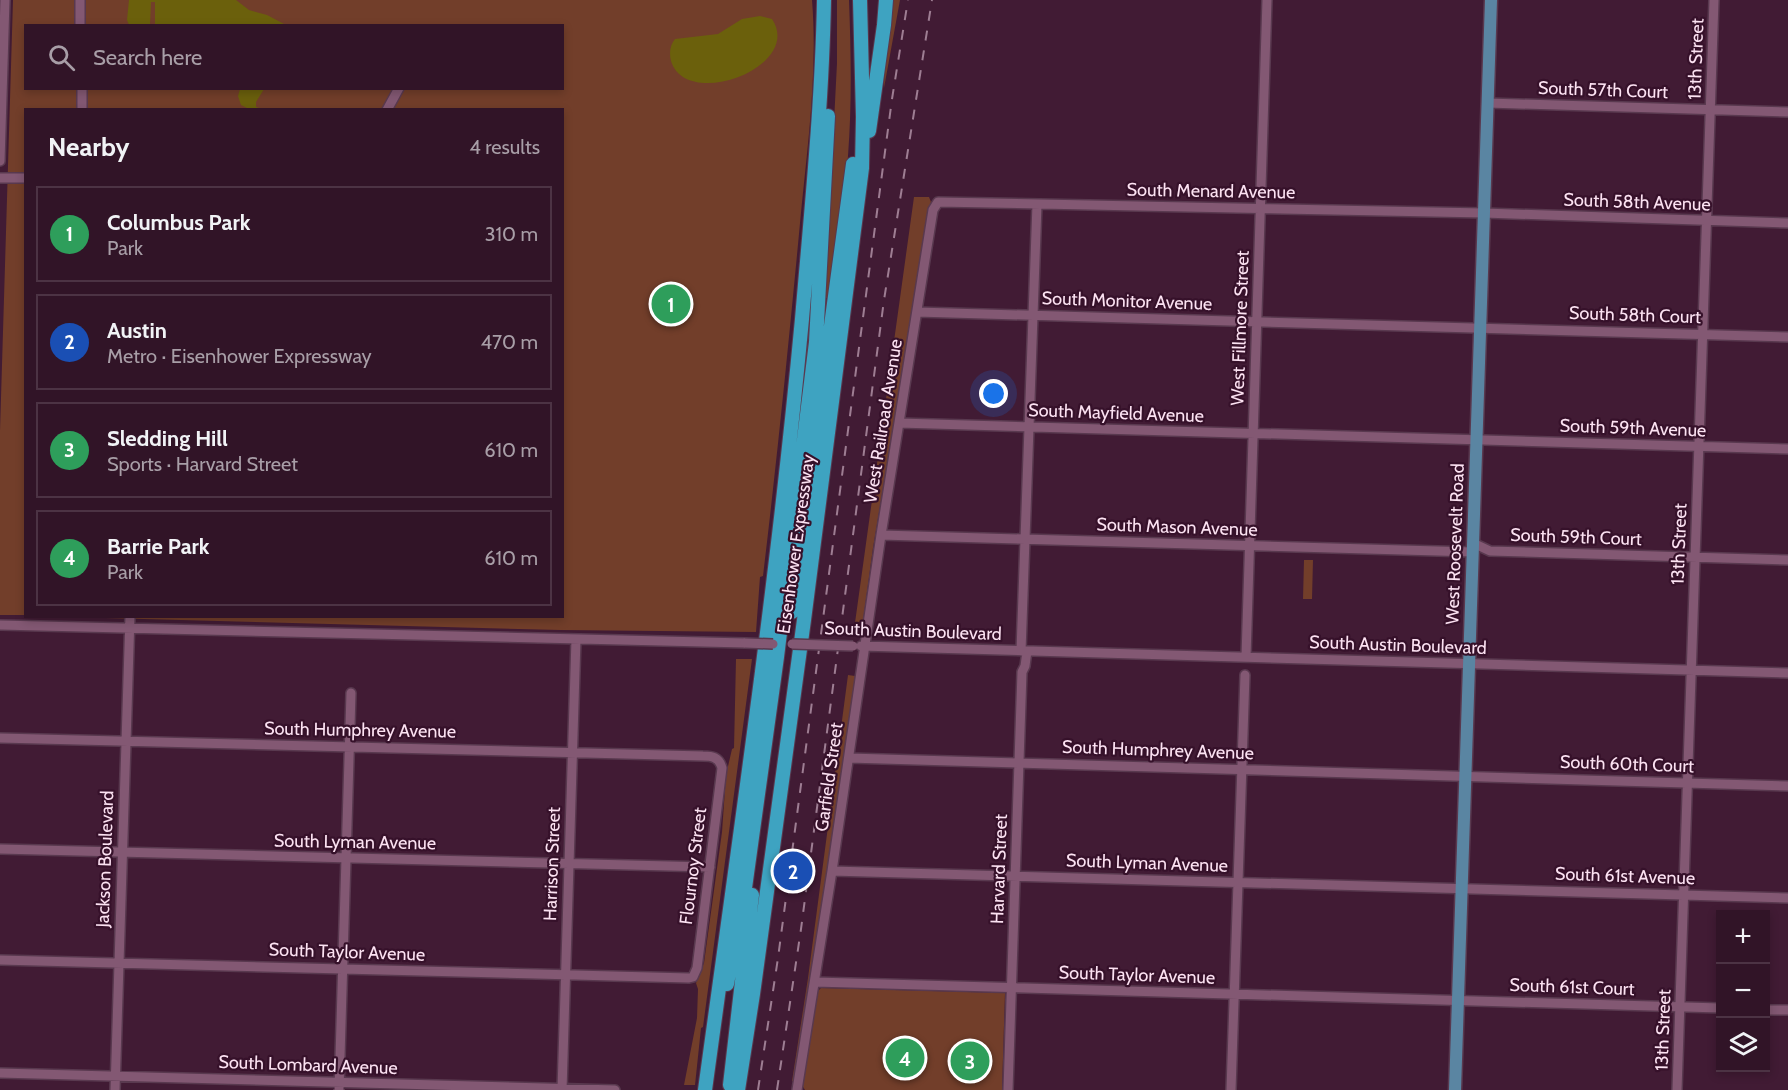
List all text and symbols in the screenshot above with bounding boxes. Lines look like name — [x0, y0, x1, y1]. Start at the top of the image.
street label: 13th Street — [1684, 18, 1708, 100]
search box — [24, 24, 564, 90]
icon: search — [45, 41, 78, 74]
text: Search here — [93, 44, 202, 71]
street label: South 57th Court — [1537, 77, 1669, 103]
text: Nearby — [48, 131, 129, 163]
text: 4 results — [469, 135, 540, 159]
street label: South Menard Avenue — [1127, 179, 1295, 203]
street label: South 58th Avenue — [1563, 188, 1711, 216]
text: Columbus Park — [107, 209, 250, 236]
text: 1 — [66, 222, 73, 246]
text: 310 m — [485, 222, 538, 246]
text: Park — [107, 236, 143, 260]
street label: West Fillmore Street — [1226, 250, 1254, 406]
pin: 1 — [652, 282, 690, 326]
street label: South Monitor Avenue — [1041, 287, 1213, 315]
street label: South 58th Court — [1569, 302, 1701, 328]
text: Austin — [107, 317, 167, 344]
text: 2 — [64, 330, 75, 354]
text: 470 m — [481, 330, 538, 354]
street label: West Railroad Avenue — [859, 337, 907, 505]
text: Metro · Eisenhower Expressway — [107, 344, 372, 368]
your location — [979, 379, 1008, 408]
street label: South Mayfield Avenue — [1028, 399, 1204, 427]
street label: South 59th Avenue — [1559, 414, 1707, 442]
text: Sledding Hill — [107, 425, 228, 452]
text: 3 — [64, 438, 75, 462]
text: 610 m — [484, 438, 538, 462]
text: Sports · Harvard Street — [107, 452, 298, 476]
street label: Eisenhower Expressway — [773, 453, 819, 635]
street label: West Roosevelt Road — [1441, 463, 1469, 625]
street label: 13th Street — [1667, 503, 1691, 585]
street label: South Mason Avenue — [1096, 513, 1258, 541]
street label: South 59th Court — [1510, 524, 1642, 550]
text: Barrie Park — [107, 533, 210, 560]
text: 4 — [63, 546, 76, 570]
text: 610 m — [484, 546, 538, 570]
text: Park — [107, 560, 143, 584]
street label: South Austin Boulevard — [824, 617, 1002, 645]
street label: South Austin Boulevard — [1309, 631, 1487, 659]
street label: South Humphrey Avenue — [264, 717, 456, 743]
street label: Garfield Street — [810, 721, 848, 833]
street label: South Humphrey Avenue — [1062, 736, 1254, 764]
street label: South 60th Court — [1560, 751, 1694, 777]
street label: Jackson Boulevard — [92, 790, 118, 929]
street label: Flournoy Street — [675, 806, 711, 926]
street label: Harrison Street — [539, 807, 565, 921]
street label: Harvard Street — [986, 814, 1012, 924]
street label: South Lyman Avenue — [274, 830, 436, 854]
pin: 2 — [774, 848, 812, 894]
street label: South Lyman Avenue — [1066, 849, 1228, 877]
street label: South 61st Avenue — [1555, 863, 1695, 889]
map controls — [1716, 910, 1770, 1072]
button: + — [1716, 910, 1770, 964]
street label: South Taylor Avenue — [268, 938, 426, 966]
street label: South Taylor Avenue — [1058, 961, 1216, 989]
button: − — [1716, 964, 1770, 1018]
street label: South 61st Court — [1509, 974, 1635, 1000]
street label: 13th Street — [1651, 989, 1675, 1071]
button: layers — [1716, 1018, 1770, 1072]
pin: 4 — [886, 1036, 924, 1080]
pin: 3 — [950, 1038, 990, 1084]
street label: South Lombard Avenue — [218, 1051, 398, 1079]

